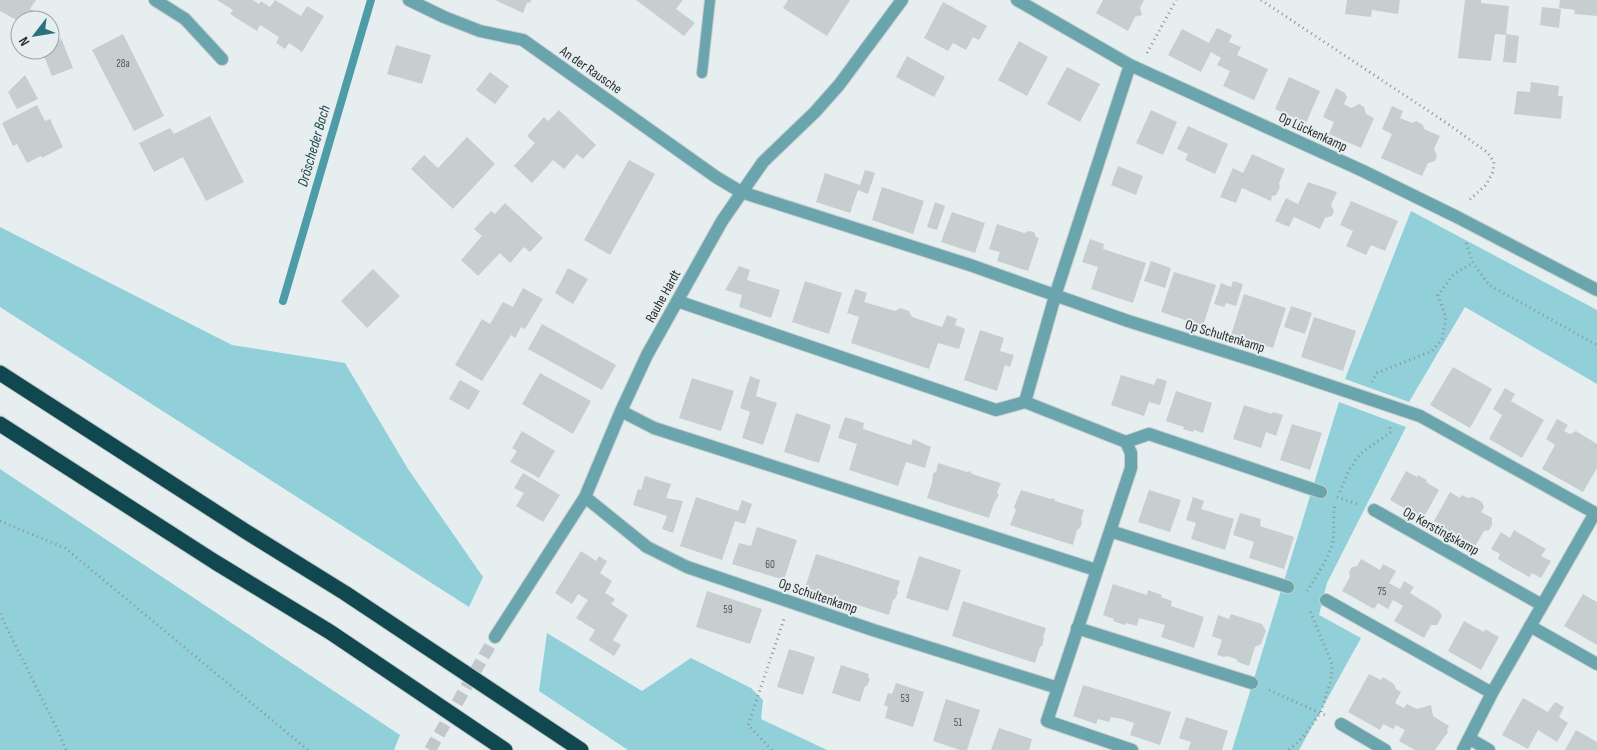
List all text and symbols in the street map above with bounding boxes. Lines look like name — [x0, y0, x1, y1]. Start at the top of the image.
north arrow — [10, 10, 60, 60]
text: N — [15, 34, 33, 49]
street label: An der Rausche — [556, 42, 625, 98]
house number: 28a — [116, 57, 130, 70]
water label: Dröscheder Bach — [293, 103, 335, 189]
street label: Op Lückenkamp — [1276, 109, 1350, 155]
street label: Rauhe Hardt — [642, 267, 684, 325]
street label: Op Schultenkamp — [1183, 316, 1267, 356]
street label: Op Kerstingskamp — [1400, 503, 1482, 559]
house number: 60 — [765, 558, 775, 571]
street label: Op Schultenkamp — [776, 575, 860, 617]
house number: 75 — [1378, 585, 1386, 598]
house number: 59 — [723, 603, 733, 616]
house number: 53 — [900, 692, 910, 705]
house number: 51 — [954, 716, 962, 729]

